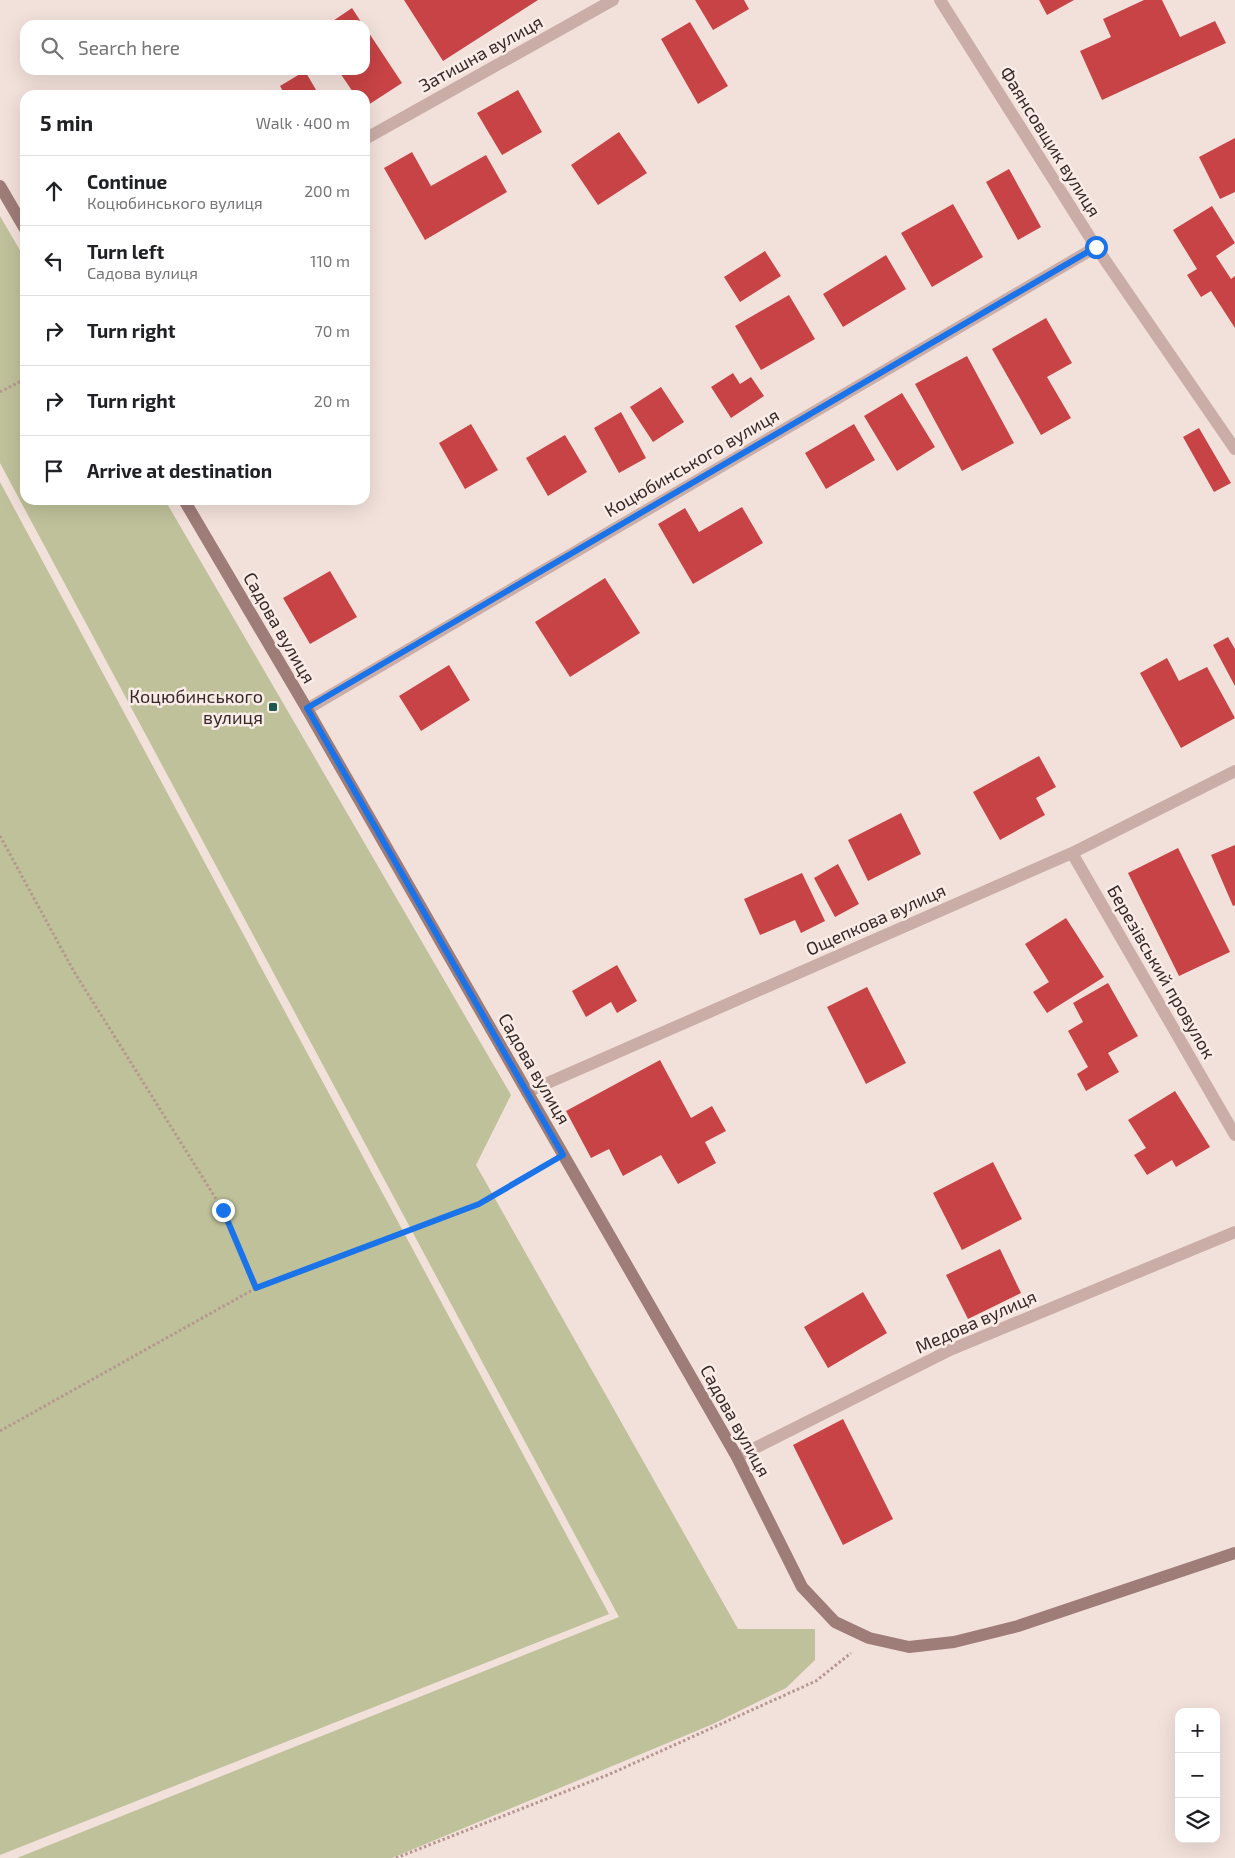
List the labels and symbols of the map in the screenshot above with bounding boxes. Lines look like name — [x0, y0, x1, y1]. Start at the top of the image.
street label: Затишна вулиця — [415, 10, 546, 96]
street label: Фаянсовщик вулиця — [996, 62, 1106, 221]
route start — [1085, 236, 1108, 259]
street label: Коцюбинського вулиця — [600, 403, 783, 521]
street label: Садова вулиця — [239, 568, 321, 687]
place label: Коцюбинського вулиця — [129, 685, 263, 728]
marker: Коцюбинського вулиця — [267, 701, 279, 713]
street label: Ощепкова вулиця — [802, 878, 949, 960]
street label: Березівський провулок — [1103, 881, 1221, 1063]
street label: Садова вулиця — [494, 1009, 576, 1128]
route end — [212, 1199, 235, 1222]
street label: Медова вулиця — [912, 1285, 1039, 1358]
street label: Садова вулиця — [696, 1361, 776, 1480]

